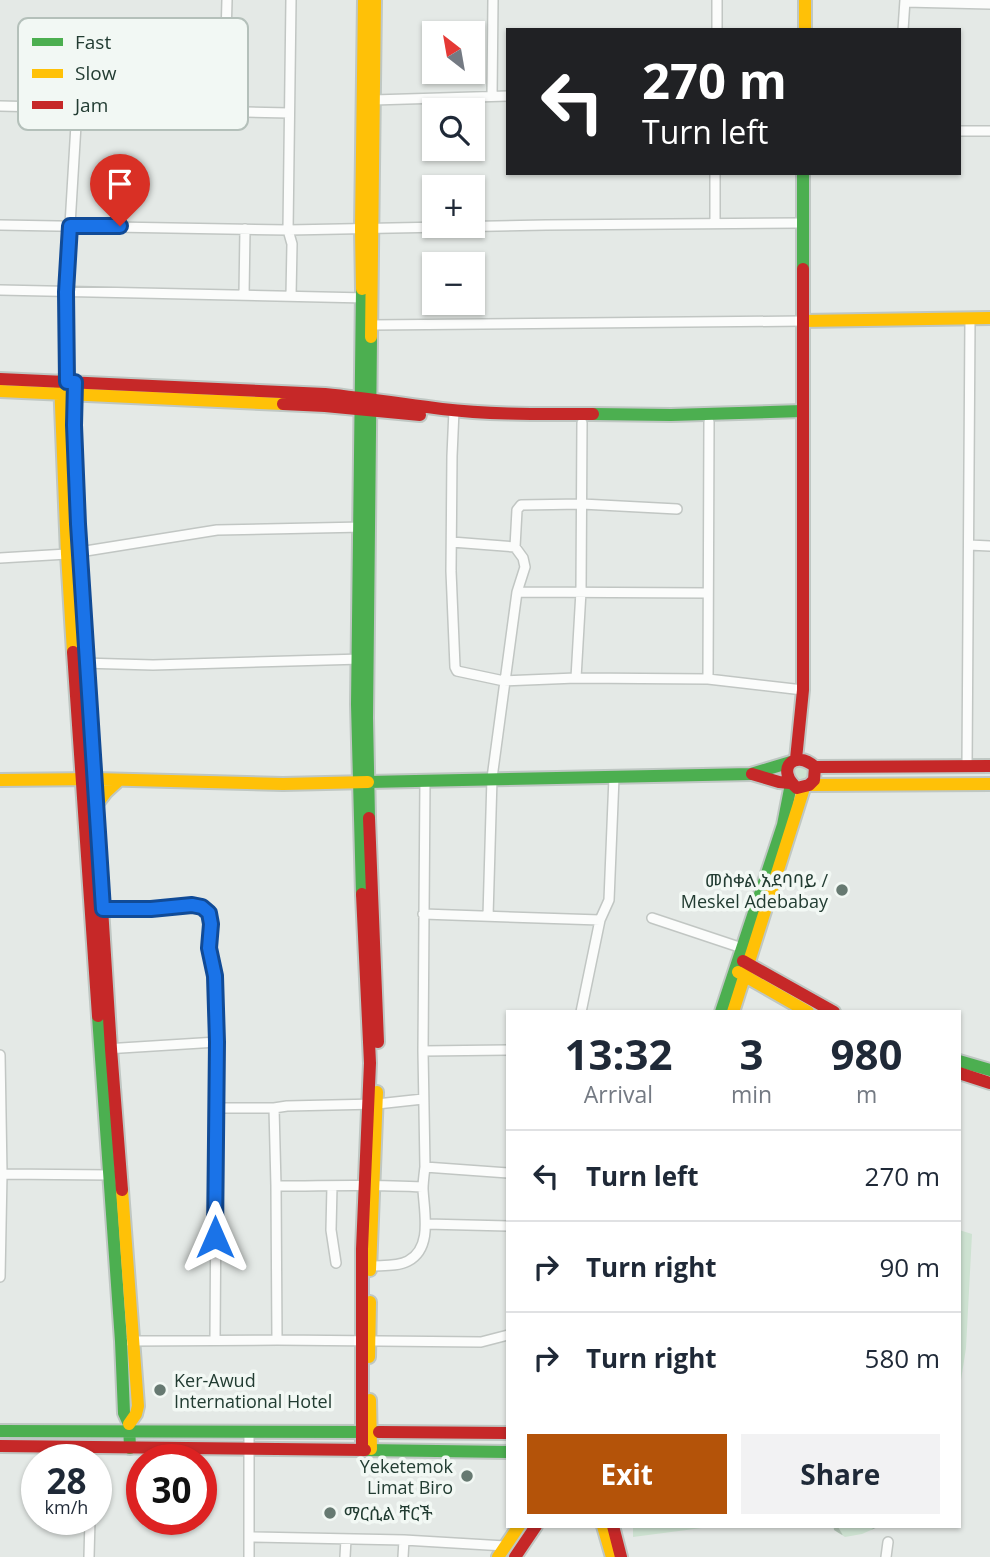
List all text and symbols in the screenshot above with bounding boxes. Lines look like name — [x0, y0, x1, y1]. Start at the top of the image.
legend — [18, 18, 248, 130]
north arrow — [422, 21, 485, 84]
map controls — [422, 21, 485, 315]
text: Fast — [75, 29, 111, 55]
text: 270 m — [642, 47, 787, 113]
icon: left — [527, 56, 618, 147]
text: Slow — [75, 60, 117, 86]
text: Jam — [73, 92, 108, 118]
button: search — [422, 98, 485, 161]
text: Turn left — [642, 110, 768, 153]
pin — [90, 154, 150, 226]
icon: arrive — [101, 165, 139, 203]
button: + — [422, 175, 485, 238]
button: − — [422, 252, 485, 315]
place label: መስቀል አደባባይ / Meskel Adebabay — [681, 868, 829, 913]
marker: መስቀል አደባባይ / Meskel Adebabay — [834, 882, 850, 898]
text: 13:32 — [564, 1025, 672, 1082]
text: 3 — [739, 1025, 764, 1082]
text: 980 — [831, 1025, 903, 1082]
text: Arrival — [584, 1078, 653, 1110]
text: min — [731, 1078, 772, 1110]
text: m — [856, 1078, 877, 1110]
icon: left — [527, 1157, 565, 1195]
text: Turn left — [586, 1158, 698, 1194]
text: 270 m — [865, 1158, 940, 1194]
position arrow — [178, 1200, 252, 1274]
icon: right — [527, 1248, 565, 1286]
text: Turn right — [586, 1249, 717, 1285]
text: 90 m — [879, 1249, 940, 1285]
icon: right — [527, 1339, 565, 1377]
text: Turn right — [586, 1340, 717, 1376]
text: 580 m — [865, 1340, 940, 1376]
place label: Ker-Awud International Hotel — [174, 1368, 332, 1413]
marker: Ker-Awud International Hotel — [152, 1382, 168, 1398]
button: Exit — [527, 1434, 727, 1514]
button: Share — [741, 1434, 940, 1514]
speed limit sign: 30 — [126, 1444, 217, 1535]
place label: Yeketemok Limat Biro — [360, 1454, 454, 1499]
text: 28 — [46, 1457, 87, 1504]
marker: Yeketemok Limat Biro — [459, 1468, 475, 1484]
text: km/h — [45, 1495, 88, 1519]
place label: ማርሲል ቸርች — [344, 1501, 433, 1525]
marker: ማርሲል ቸርች — [322, 1505, 338, 1521]

